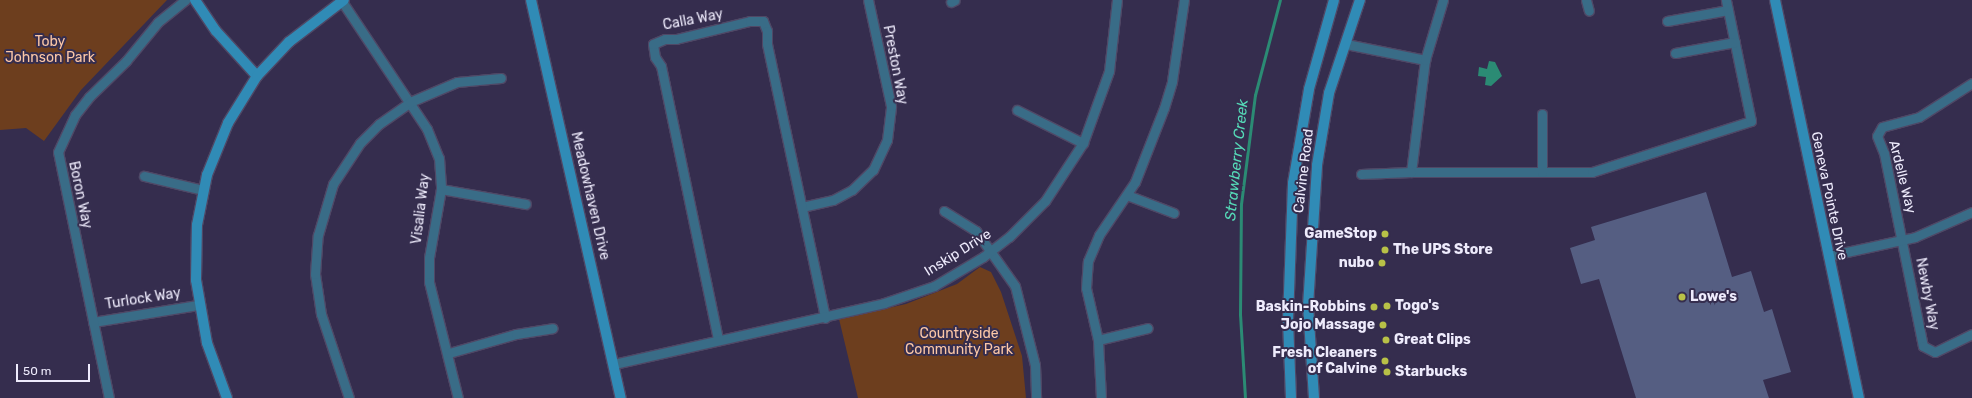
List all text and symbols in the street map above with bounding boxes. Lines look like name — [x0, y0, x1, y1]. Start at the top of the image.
street label: Calla Way — [661, 6, 725, 34]
street label: Preston Way — [879, 24, 911, 106]
park label: Toby Johnson Park — [5, 34, 95, 66]
water label: Strawberry Creek — [1222, 98, 1252, 222]
street label: Calvine Road — [1291, 128, 1317, 214]
street label: Meadowhaven Drive — [567, 130, 613, 262]
street label: Geneva Pointe Drive — [1807, 130, 1851, 262]
street label: Ardelle Way — [1885, 139, 1919, 215]
street label: Boron Way — [65, 160, 95, 230]
street label: Visalia Way — [408, 172, 434, 246]
street label: Inskip Drive — [922, 226, 994, 280]
place label: GameStop — [1304, 226, 1377, 242]
marker: GameStop — [1380, 229, 1390, 239]
place label: The UPS Store — [1393, 242, 1493, 258]
marker: The UPS Store — [1380, 245, 1390, 255]
place label: nubo — [1339, 255, 1374, 271]
street label: Newby Way — [1912, 256, 1942, 332]
marker: nubo — [1377, 258, 1387, 268]
street label: Turlock Way — [104, 285, 182, 313]
place label: Lowe's — [1690, 289, 1737, 305]
marker: Lowe's — [1677, 292, 1687, 302]
place label: Togo's — [1395, 298, 1439, 314]
place label: Baskin-Robbins — [1256, 299, 1366, 315]
marker: Togo's — [1382, 301, 1392, 311]
marker: Baskin-Robbins — [1369, 302, 1379, 312]
place label: Jojo Massage — [1280, 317, 1375, 333]
marker: Jojo Massage — [1378, 320, 1388, 330]
park label: Countryside Community Park — [905, 326, 1013, 358]
place label: Great Clips — [1394, 332, 1471, 348]
marker: Great Clips — [1381, 335, 1391, 345]
place label: Fresh Cleaners of Calvine — [1272, 345, 1377, 378]
scale bar — [18, 356, 92, 382]
marker: Fresh Cleaners of Calvine — [1380, 356, 1390, 366]
text: 50 m — [23, 364, 51, 378]
place label: Starbucks — [1395, 364, 1467, 380]
marker: Starbucks — [1382, 367, 1392, 377]

